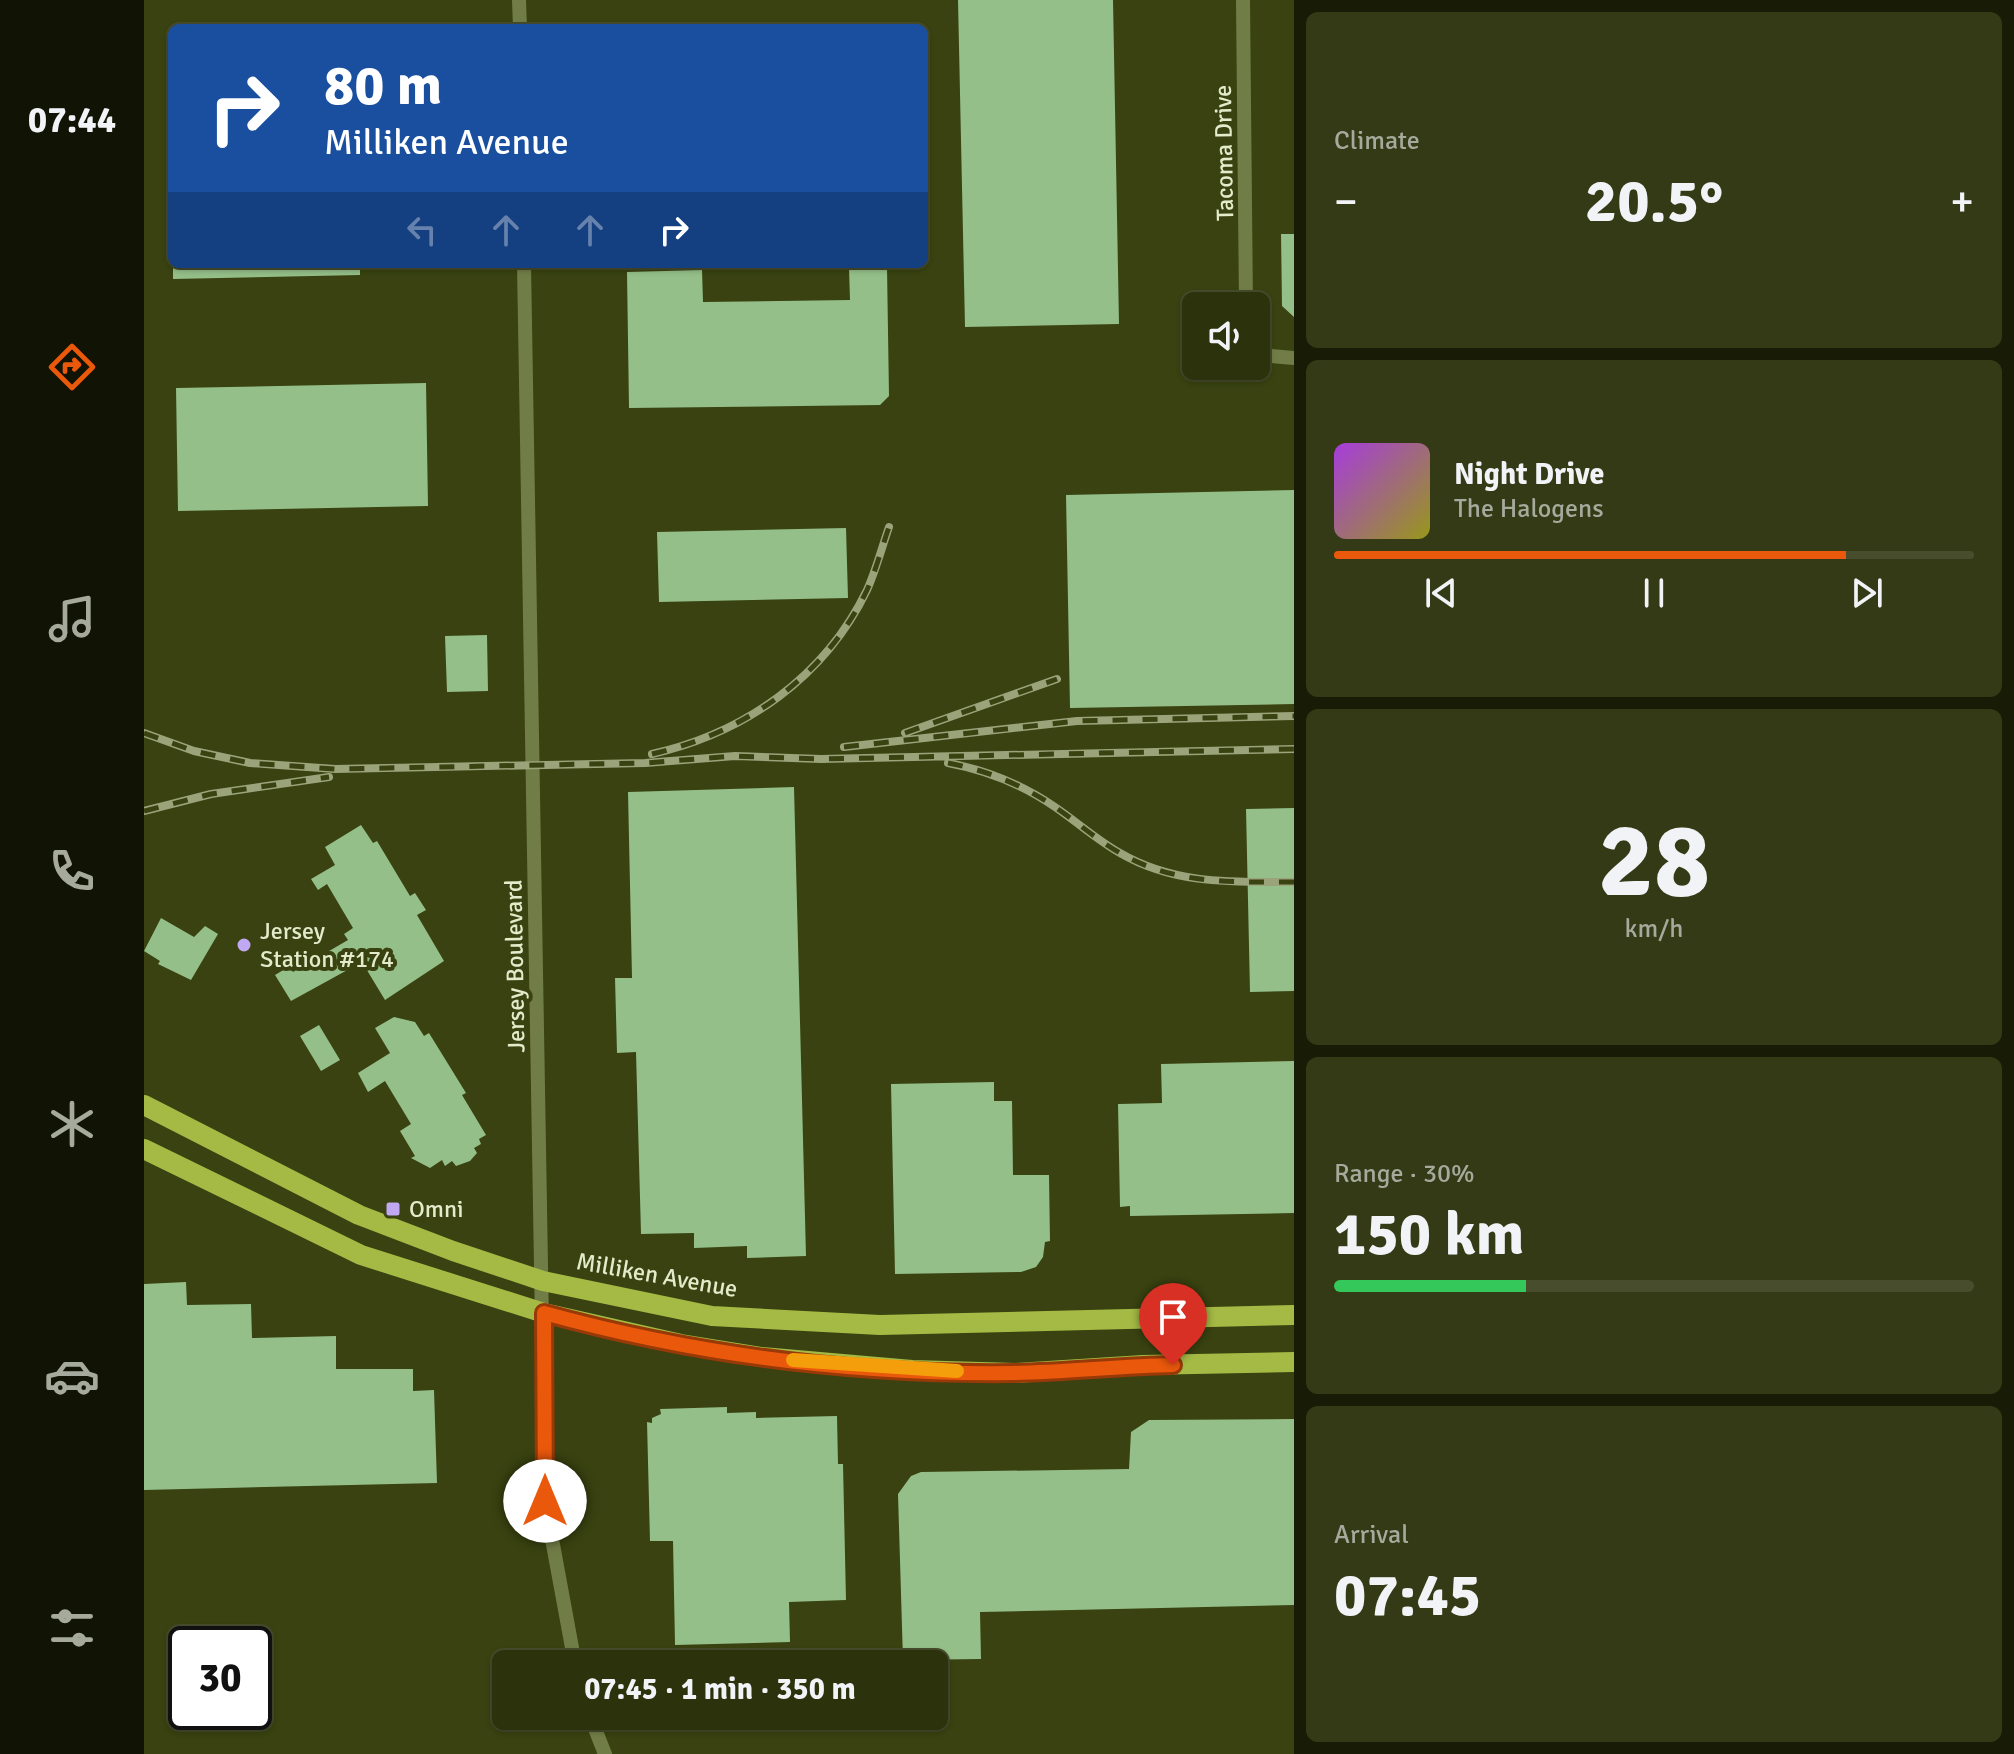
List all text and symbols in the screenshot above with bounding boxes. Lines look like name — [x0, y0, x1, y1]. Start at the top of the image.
text: 80 m — [324, 51, 442, 120]
icon: right — [192, 56, 296, 160]
street label: Tacoma Drive — [1208, 85, 1240, 221]
text: 07:44 — [28, 98, 116, 143]
text: Milliken Avenue — [324, 120, 569, 165]
text: Climate — [1334, 125, 1420, 157]
text: 20.5° — [1585, 165, 1723, 239]
text: − — [1334, 175, 1358, 229]
text: + — [1950, 175, 1974, 229]
icon: left — [400, 208, 444, 252]
icon: ahead — [484, 208, 528, 252]
icon: ahead — [568, 208, 612, 252]
icon: right — [652, 208, 696, 252]
map controls — [1182, 292, 1270, 380]
button: sound — [1182, 292, 1270, 380]
icon: directions — [44, 339, 100, 395]
text: Night Drive — [1454, 456, 1604, 493]
text: The Halogens — [1454, 493, 1604, 525]
icon: previous — [1419, 571, 1463, 615]
icon: pause — [1632, 571, 1676, 615]
icon: next — [1845, 571, 1889, 615]
icon: music — [44, 591, 100, 647]
text: 28 — [1598, 797, 1710, 925]
icon: phone — [44, 843, 100, 899]
street label: Jersey Boulevard — [498, 879, 532, 1053]
text: km/h — [1625, 913, 1683, 945]
place label: Jersey Station #174 — [260, 916, 394, 974]
marker: Jersey Station #174 — [235, 936, 253, 954]
icon: climate — [44, 1096, 100, 1152]
text: Range · 30% — [1334, 1158, 1475, 1190]
place label: Omni — [409, 1194, 464, 1224]
text: 150 km — [1334, 1198, 1524, 1272]
marker: Omni — [384, 1200, 402, 1218]
street label: Milliken Avenue — [574, 1246, 740, 1304]
pin — [1139, 1283, 1207, 1365]
icon: arrive — [1151, 1295, 1195, 1339]
icon: car — [44, 1348, 100, 1404]
position arrow — [503, 1459, 587, 1543]
text: Arrival — [1334, 1519, 1409, 1551]
text: 07:45 — [1334, 1559, 1481, 1633]
icon: filters — [44, 1600, 100, 1656]
speed limit sign: 30 — [168, 1626, 272, 1730]
text: 07:45 · 1 min · 350 m — [584, 1671, 856, 1708]

